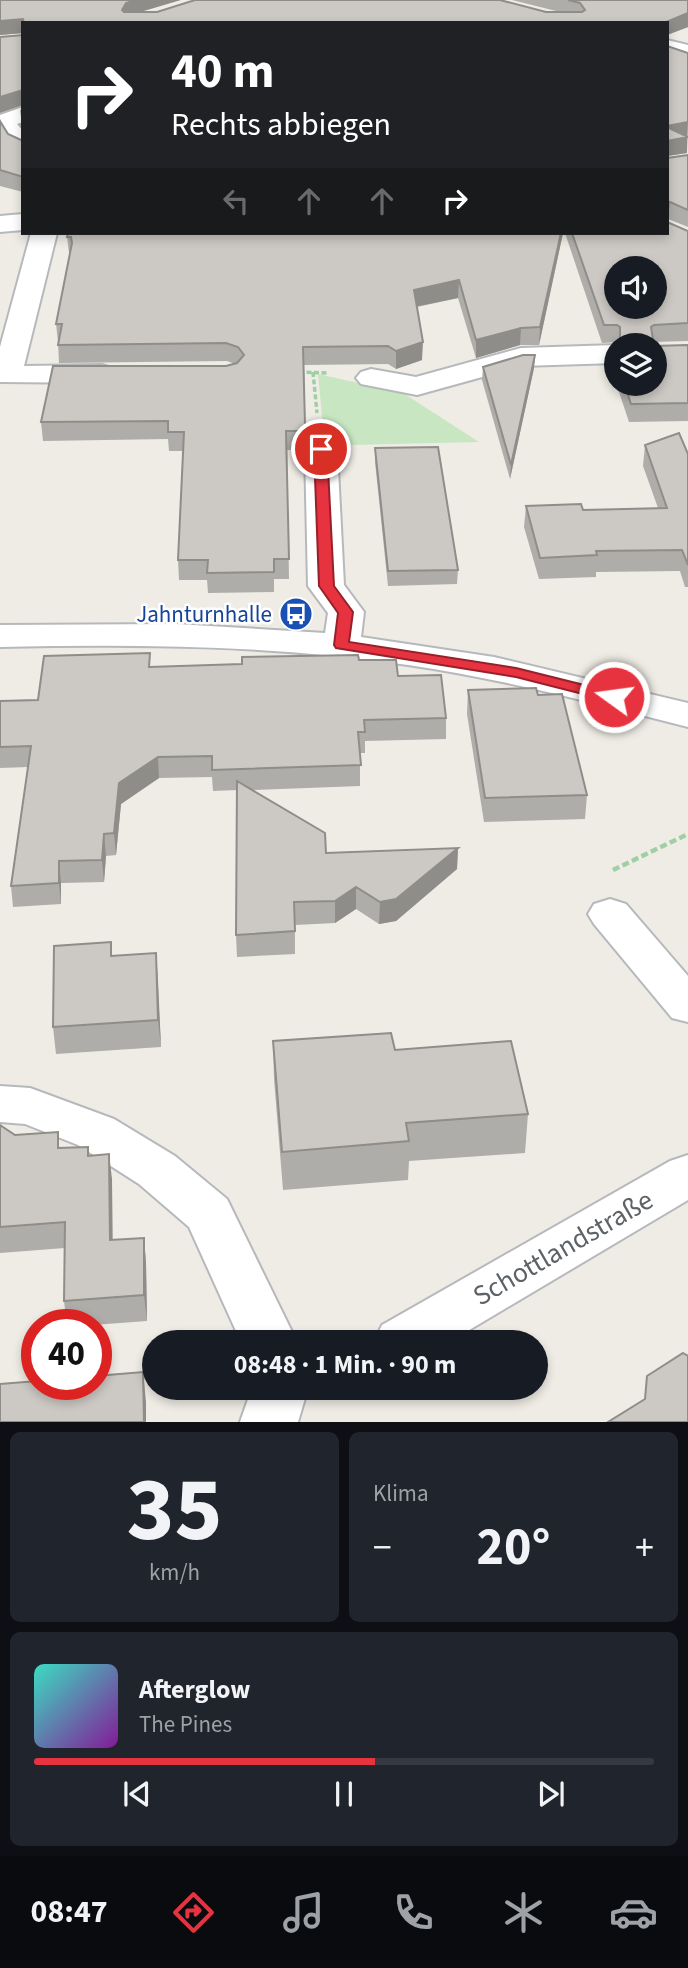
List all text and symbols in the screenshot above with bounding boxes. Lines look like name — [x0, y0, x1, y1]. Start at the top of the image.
text: 40 m — [171, 37, 275, 107]
icon: right — [56, 49, 147, 140]
text: Rechts abbiegen — [171, 102, 391, 148]
icon: left — [217, 182, 255, 220]
icon: ahead — [290, 182, 328, 220]
icon: ahead — [363, 182, 401, 220]
icon: right — [436, 182, 474, 220]
map controls — [604, 256, 667, 396]
button: sound — [604, 256, 667, 319]
button: layers — [604, 333, 667, 396]
pin — [291, 419, 351, 479]
icon: arrive — [302, 430, 340, 468]
bus stop icon: Jahnturnhalle — [277, 595, 315, 633]
place label: Jahnturnhalle — [136, 598, 272, 631]
position arrow — [577, 660, 651, 734]
street label: Schottlandstraße — [466, 1180, 660, 1316]
speed limit sign: 40 — [21, 1309, 112, 1400]
text: 08:48 · 1 Min. · 90 m — [234, 1346, 456, 1383]
text: 35 — [126, 1446, 223, 1575]
text: Klima — [373, 1477, 429, 1510]
text: 20° — [477, 1511, 550, 1585]
text: − — [373, 1521, 392, 1575]
text: + — [635, 1521, 654, 1575]
text: km/h — [149, 1556, 200, 1589]
text: Afterglow — [139, 1671, 250, 1708]
text: The Pines — [139, 1708, 232, 1741]
icon: previous — [118, 1775, 156, 1813]
icon: pause — [325, 1775, 363, 1813]
icon: next — [532, 1775, 570, 1813]
icon: directions — [169, 1888, 218, 1937]
icon: music — [279, 1888, 328, 1937]
icon: phone — [389, 1888, 438, 1937]
icon: climate — [499, 1888, 548, 1937]
icon: car — [609, 1888, 658, 1937]
text: 08:47 — [30, 1889, 108, 1935]

